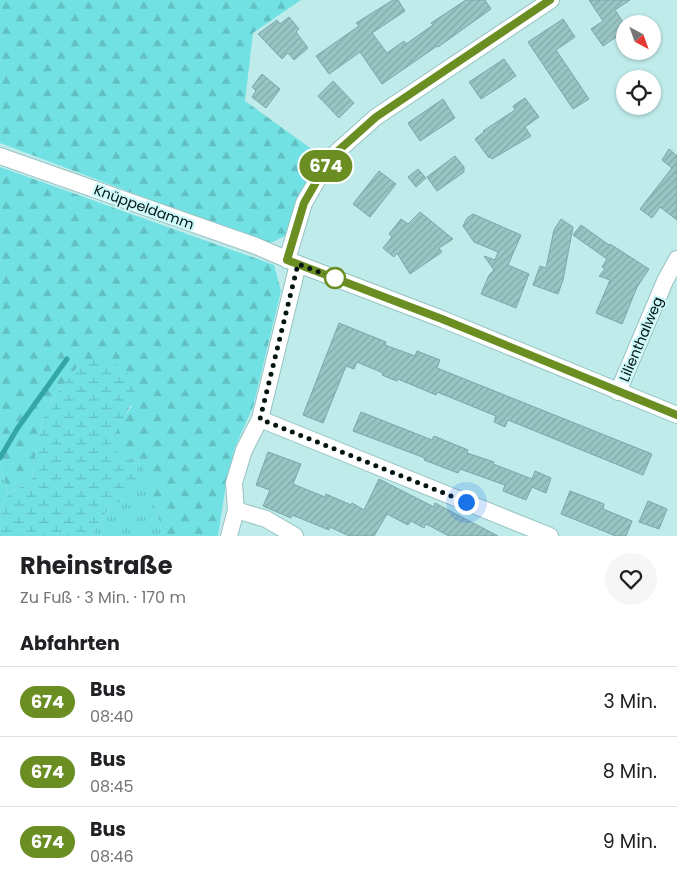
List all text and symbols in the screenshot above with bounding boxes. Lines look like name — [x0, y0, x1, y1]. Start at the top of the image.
north arrow — [616, 15, 661, 60]
map controls — [616, 15, 661, 115]
button: locate — [616, 70, 661, 115]
line badge: 674 — [297, 150, 355, 182]
text: 674 — [309, 153, 343, 178]
street label: Knüppeldamm — [91, 180, 197, 234]
unlabelled marker — [324, 267, 346, 289]
street label: Lilienthalweg — [614, 293, 668, 385]
your location — [454, 490, 479, 515]
text: Rheinstraße — [20, 549, 173, 582]
button: heart — [605, 553, 657, 605]
text: Zu Fuß · 3 Min. · 170 m — [20, 586, 186, 609]
text: Abfahrten — [20, 630, 120, 657]
text: Bus — [90, 676, 126, 703]
text: 3 Min. — [604, 688, 657, 715]
text: 674 — [31, 689, 64, 714]
text: 08:40 — [90, 705, 134, 728]
text: Bus — [90, 746, 126, 773]
text: 8 Min. — [603, 758, 657, 785]
text: 674 — [31, 759, 64, 784]
text: 08:45 — [90, 775, 134, 798]
text: Bus — [90, 816, 126, 843]
text: 9 Min. — [603, 828, 657, 855]
text: 674 — [31, 829, 64, 854]
text: 08:46 — [90, 845, 134, 868]

